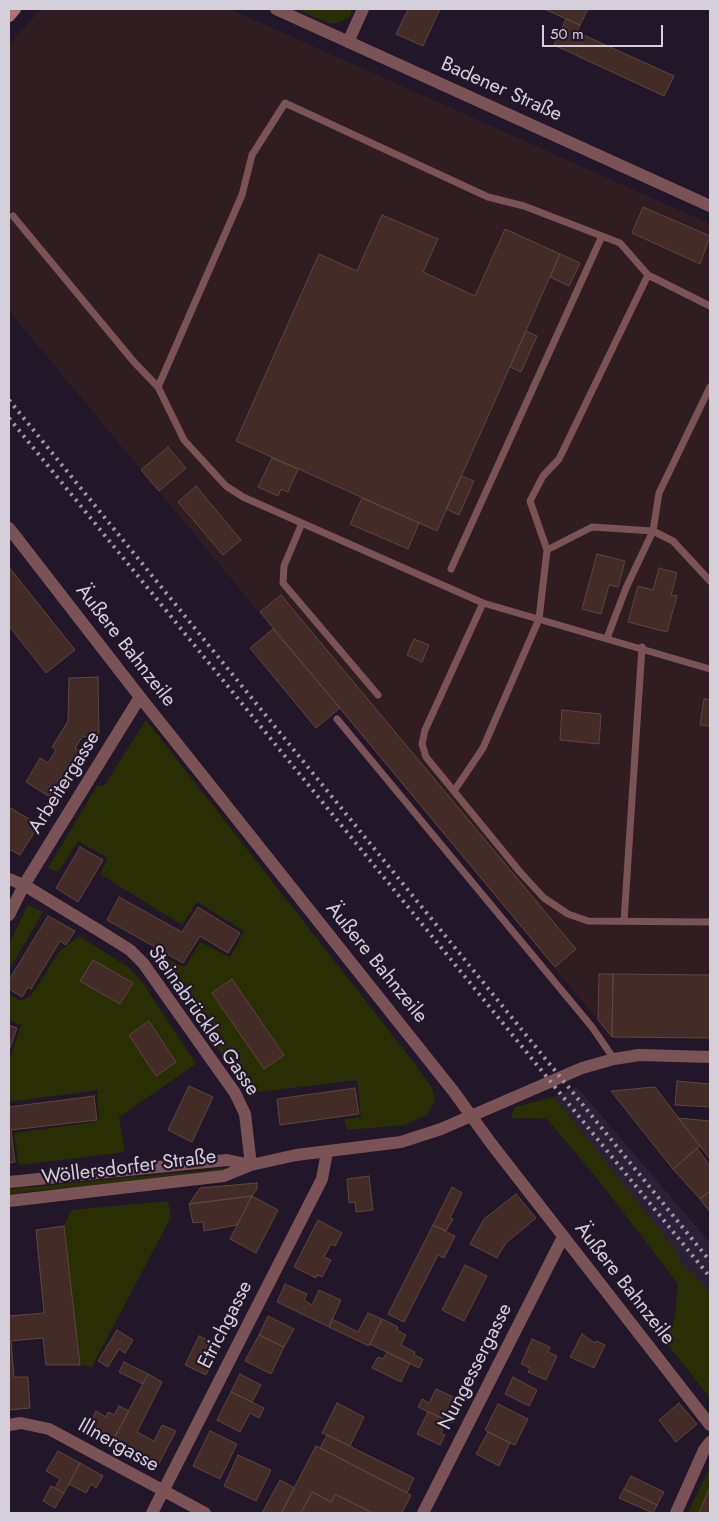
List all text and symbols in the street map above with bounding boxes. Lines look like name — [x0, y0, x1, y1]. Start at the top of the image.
scale bar — [544, 15, 665, 47]
text: 50 m — [550, 23, 584, 45]
street label: Badener Straße — [437, 53, 565, 127]
street label: Äußere Bahnzeile — [70, 580, 180, 712]
street label: Arbeitergasse — [24, 727, 106, 839]
street label: Äußere Bahnzeile — [320, 898, 432, 1028]
street label: Steinabrückler Gasse — [142, 941, 264, 1101]
street label: Wöllersdorfer Straße — [40, 1145, 218, 1191]
street label: Äußere Bahnzeile — [569, 1218, 679, 1350]
street label: Etrichgasse — [194, 1277, 258, 1373]
street label: Nungessergasse — [434, 1300, 518, 1434]
street label: Illnergasse — [73, 1414, 163, 1478]

